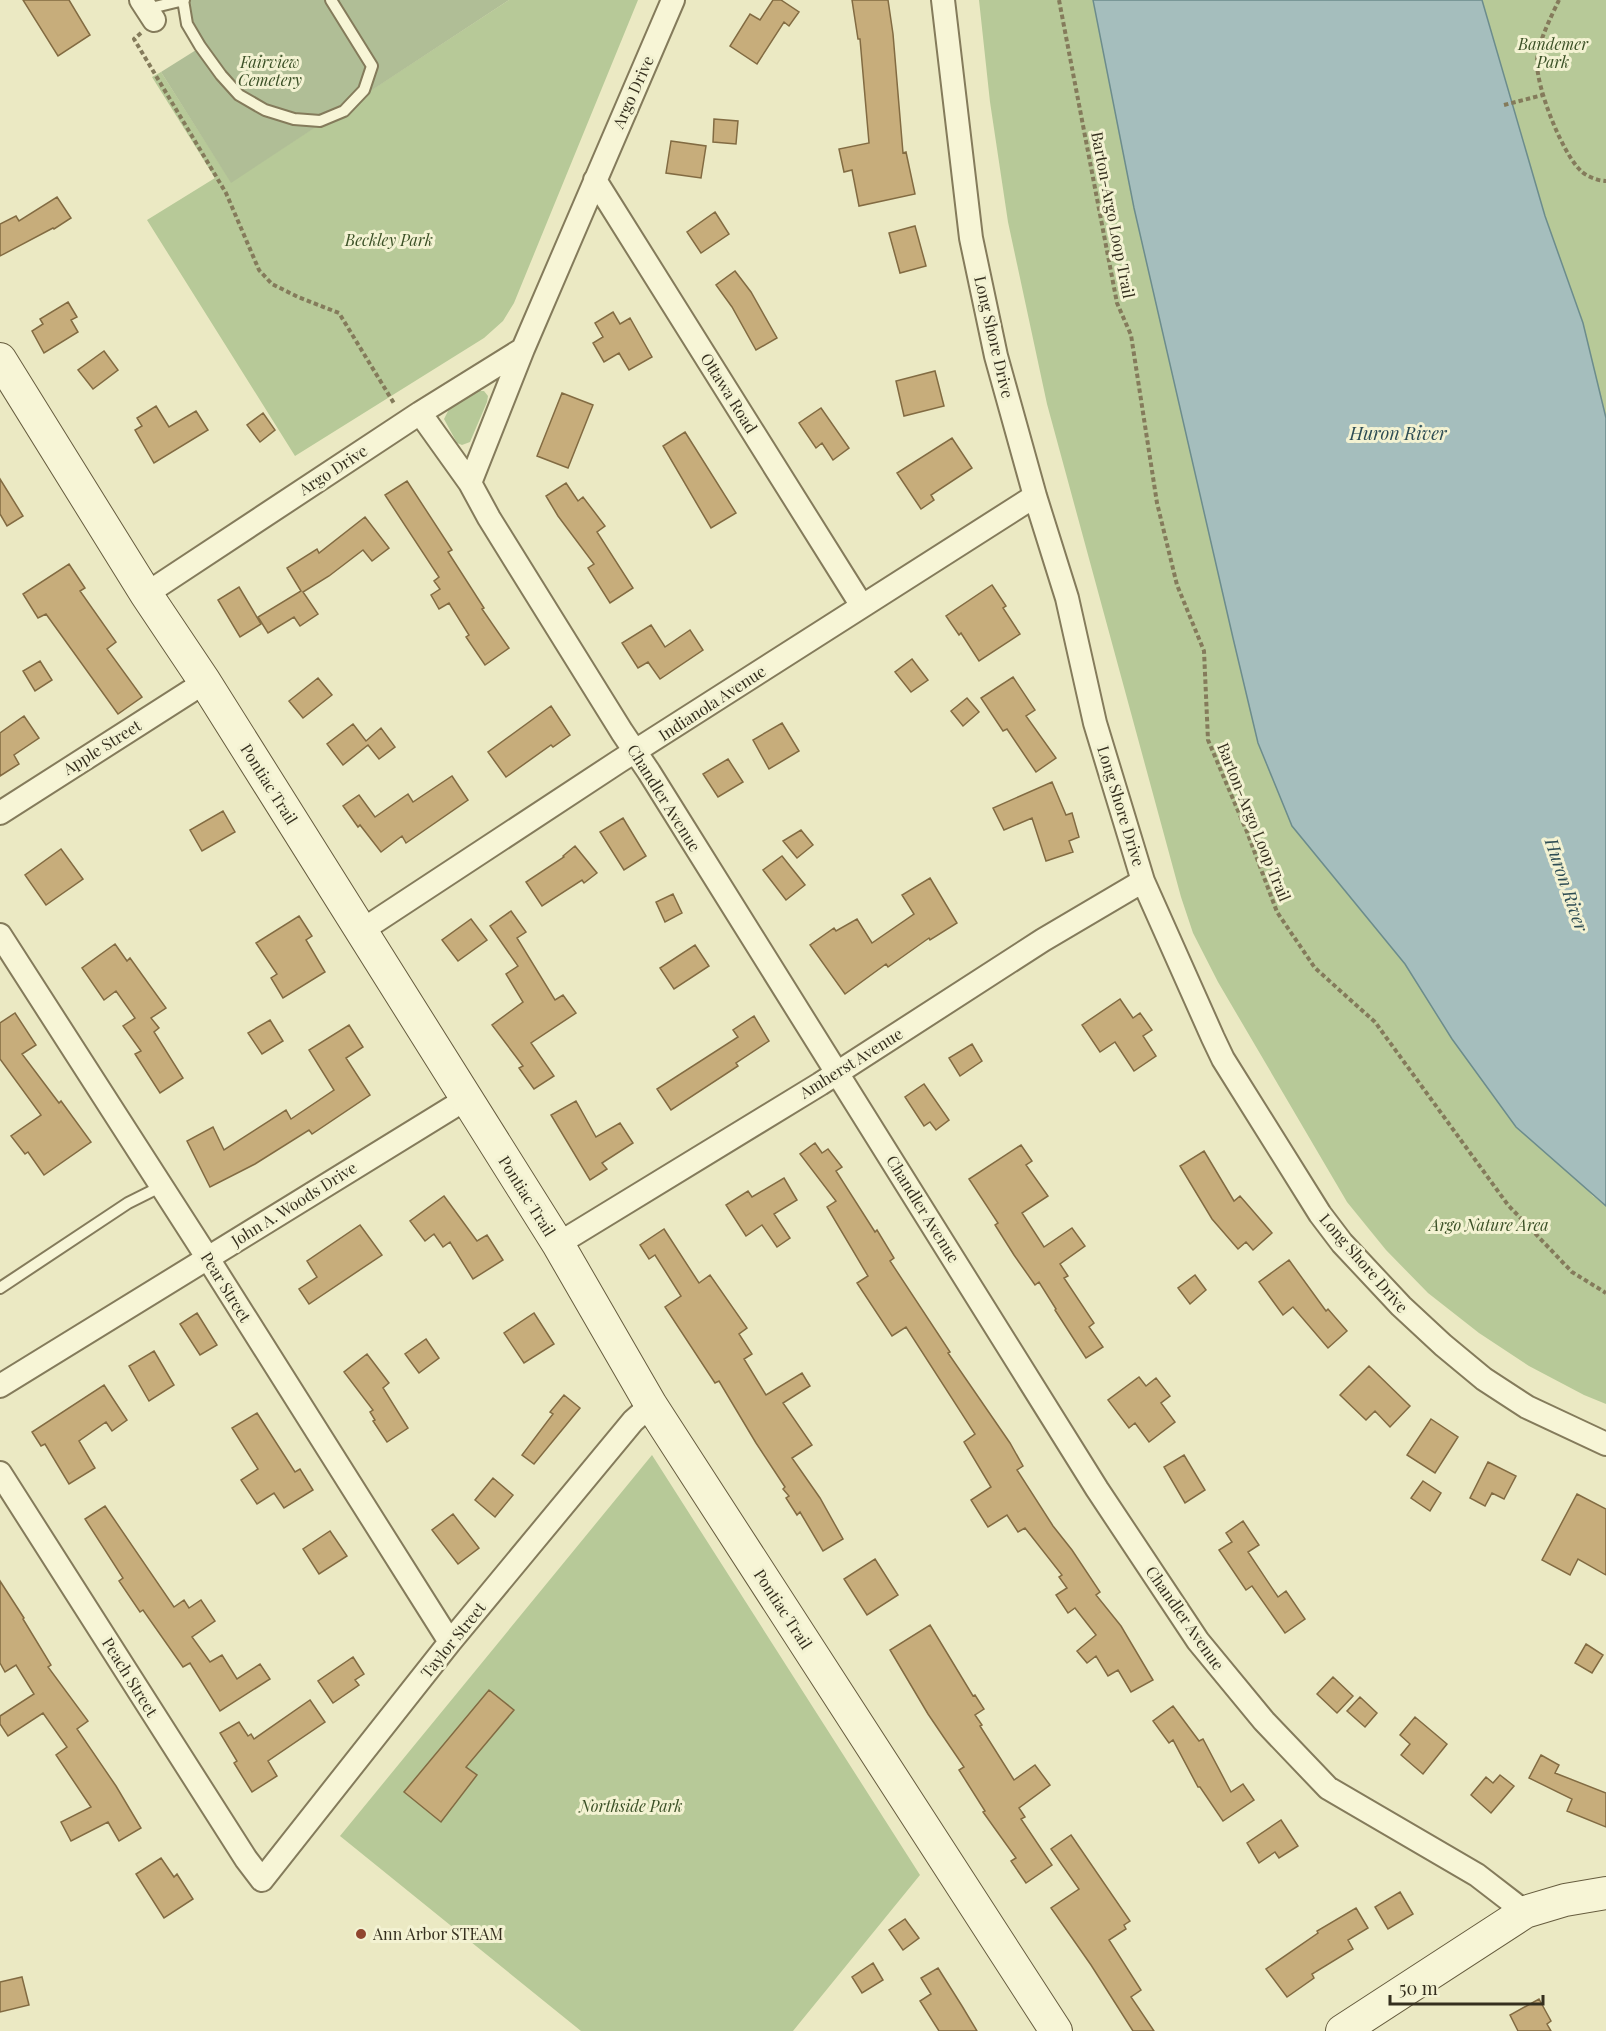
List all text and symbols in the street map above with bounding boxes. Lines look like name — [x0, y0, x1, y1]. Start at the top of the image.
park label: Bandemer Park — [1517, 33, 1589, 72]
park label: Fairview Cemetery — [238, 51, 302, 90]
street label: Argo Drive — [607, 52, 658, 132]
street label: Barton-Argo Loop Trail — [1087, 130, 1140, 300]
park label: Beckley Park — [344, 229, 433, 250]
street label: Long Shore Drive — [970, 274, 1019, 400]
street label: Ottawa Road — [696, 349, 762, 437]
water label: Huron River — [1348, 421, 1448, 445]
street label: Argo Drive — [294, 440, 371, 500]
street label: Indianola Avenue — [654, 660, 769, 745]
street label: Apple Street — [58, 714, 145, 779]
street label: Pontiac Trail — [236, 739, 303, 828]
street label: Barton-Argo Loop Trail — [1213, 739, 1296, 905]
street label: Chandler Avenue — [623, 740, 706, 855]
street label: Long Shore Drive — [1093, 743, 1150, 869]
water label: Huron River — [1539, 834, 1595, 936]
street label: Amherst Avenue — [794, 1022, 906, 1103]
street label: Pontiac Trail — [494, 1151, 561, 1240]
street label: Chandler Avenue — [882, 1151, 965, 1266]
street label: John A. Woods Drive — [226, 1157, 360, 1251]
street label: Long Shore Drive — [1315, 1209, 1413, 1317]
park label: Argo Nature Area — [1427, 1214, 1549, 1235]
street label: Pear Street — [197, 1248, 256, 1326]
street label: Chandler Avenue — [1142, 1561, 1229, 1674]
street label: Pontiac Trail — [750, 1565, 817, 1653]
street label: Taylor Street — [415, 1597, 490, 1682]
street label: Peach Street — [98, 1633, 163, 1720]
park label: Northside Park — [577, 1795, 683, 1816]
place label: Ann Arbor STEAM — [372, 1923, 503, 1944]
marker: Ann Arbor STEAM — [354, 1927, 368, 1941]
scale bar — [1390, 1968, 1543, 2006]
text: 50 m — [1399, 1976, 1438, 2000]

